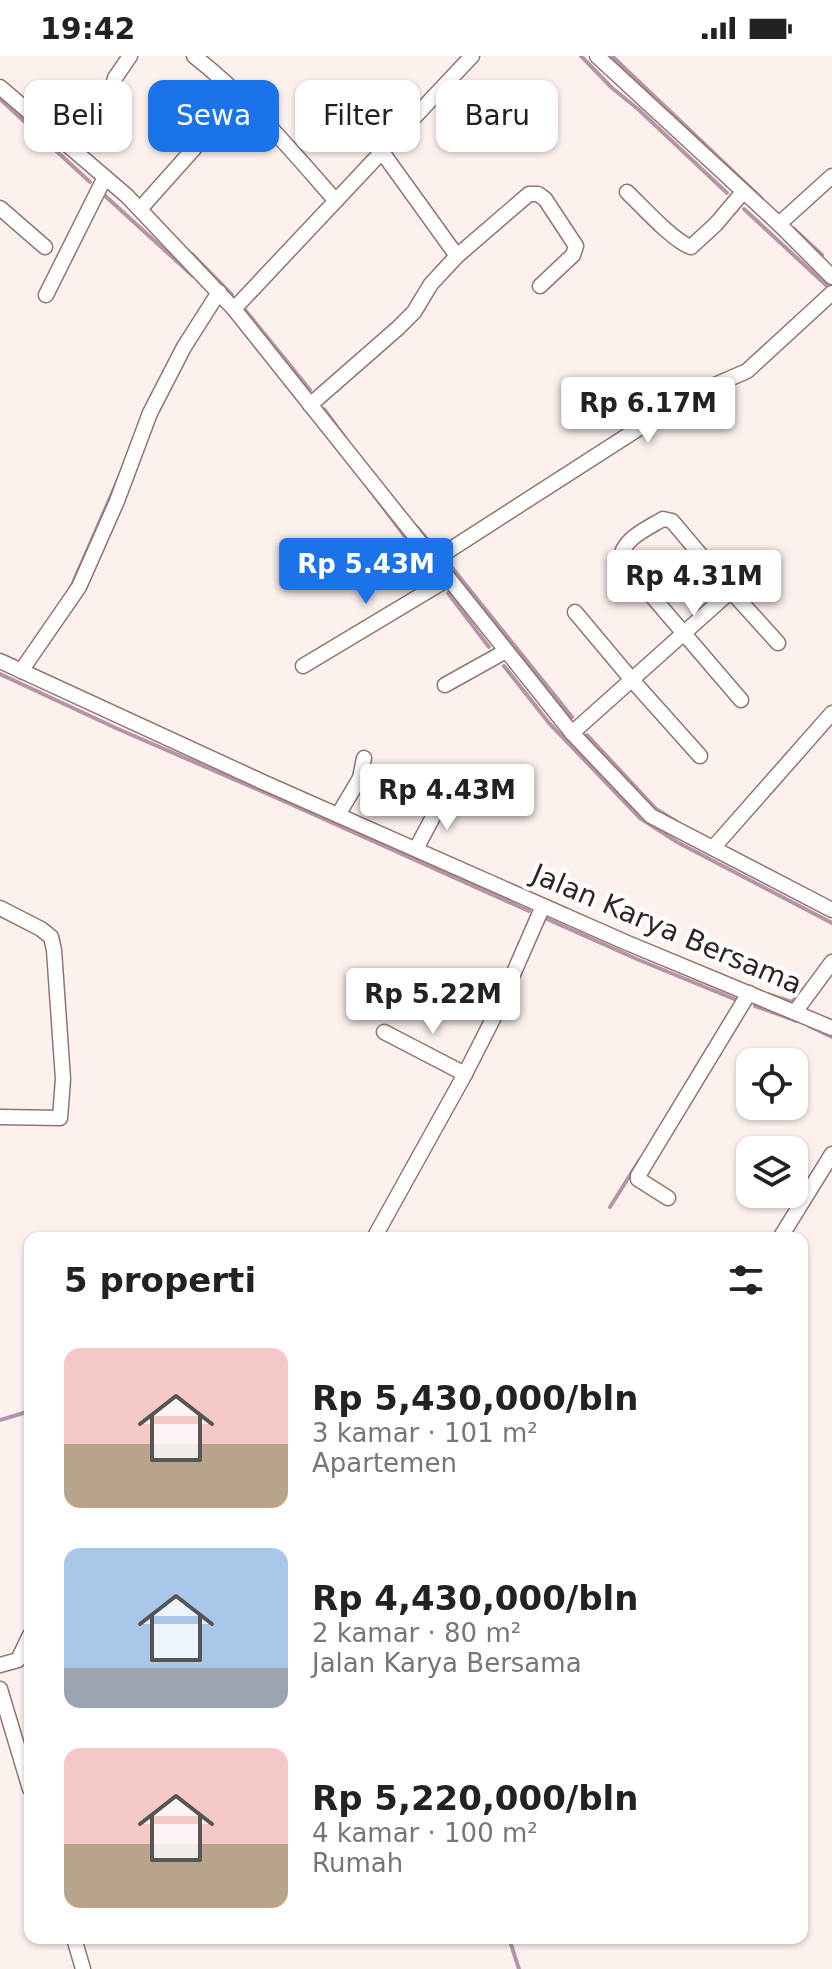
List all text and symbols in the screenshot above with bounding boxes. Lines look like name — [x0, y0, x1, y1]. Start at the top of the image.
text: 19:42 — [40, 11, 136, 46]
chip: Beli — [24, 80, 132, 152]
chip: Sewa — [148, 80, 279, 152]
chip: Filter — [295, 80, 420, 152]
chip: Baru — [436, 80, 558, 152]
pin: Rp 6.17M — [565, 377, 731, 445]
text: Rp 6.17M — [579, 388, 717, 418]
pin: Rp 5.43M — [283, 538, 449, 606]
text: Rp 5.43M — [297, 549, 435, 579]
pin: Rp 4.31M — [611, 550, 777, 618]
text: Rp 4.31M — [625, 561, 763, 591]
pin: Rp 4.43M — [364, 764, 530, 832]
text: Rp 4.43M — [378, 775, 516, 805]
street label: Jalan Karya Bersama — [525, 856, 807, 1001]
pin: Rp 5.22M — [350, 968, 516, 1036]
text: Rp 5.22M — [364, 979, 502, 1009]
map controls — [736, 1048, 808, 1208]
button: locate — [736, 1048, 808, 1120]
button: layers — [736, 1136, 808, 1208]
icon: filters — [724, 1258, 768, 1302]
text: 5 properti — [64, 1260, 256, 1300]
text: Rp 5,430,000/bln — [312, 1378, 638, 1418]
icon: home — [128, 1380, 224, 1476]
text: 3 kamar · 101 m² — [312, 1418, 538, 1448]
text: Apartemen — [312, 1448, 457, 1478]
text: Rp 4,430,000/bln — [312, 1578, 638, 1618]
icon: home — [128, 1580, 224, 1676]
text: 2 kamar · 80 m² — [312, 1618, 521, 1648]
text: Jalan Karya Bersama — [312, 1648, 582, 1678]
text: Rp 5,220,000/bln — [312, 1778, 638, 1818]
icon: home — [128, 1780, 224, 1876]
text: 4 kamar · 100 m² — [312, 1818, 538, 1848]
text: Rumah — [312, 1848, 403, 1878]

